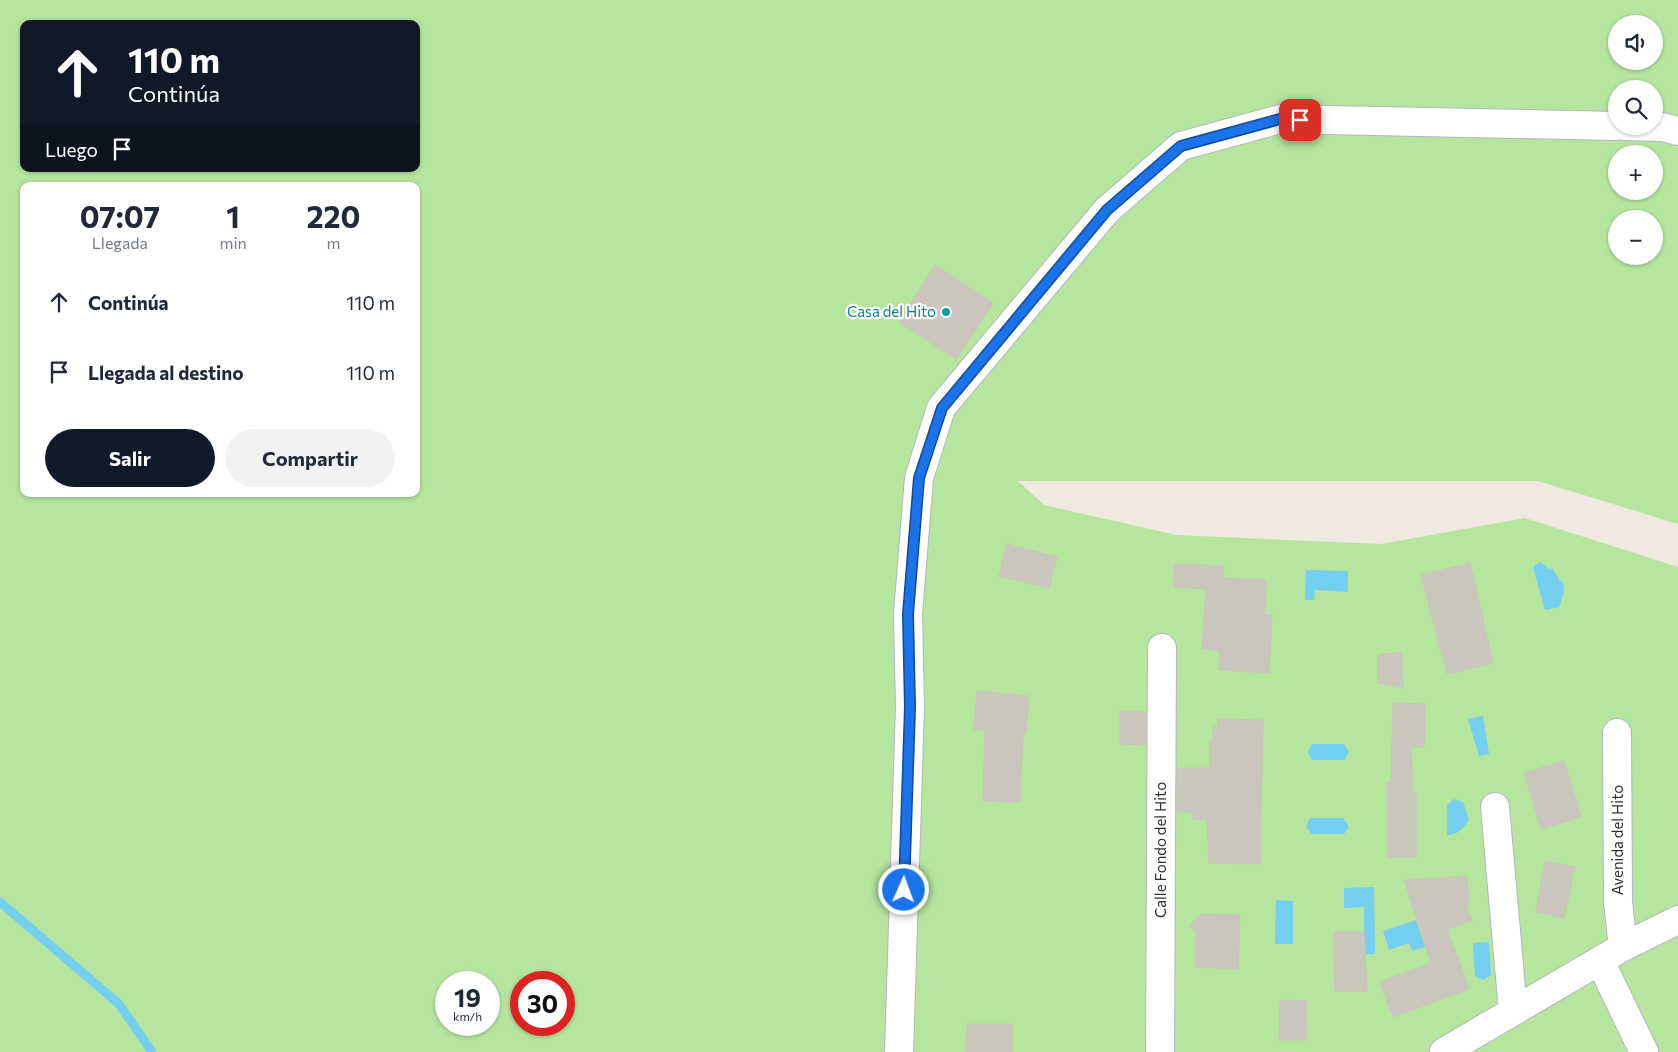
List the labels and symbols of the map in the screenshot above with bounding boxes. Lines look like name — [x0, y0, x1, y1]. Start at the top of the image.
pin — [1279, 99, 1321, 141]
place label: Casa del Hito — [847, 302, 936, 320]
marker: Casa del Hito — [940, 306, 952, 318]
street label: Calle Fondo del Hito — [1151, 782, 1169, 918]
street label: Avenida del Hito — [1608, 785, 1626, 895]
position arrow — [877, 863, 929, 915]
speed limit sign: 30 — [510, 971, 575, 1036]

